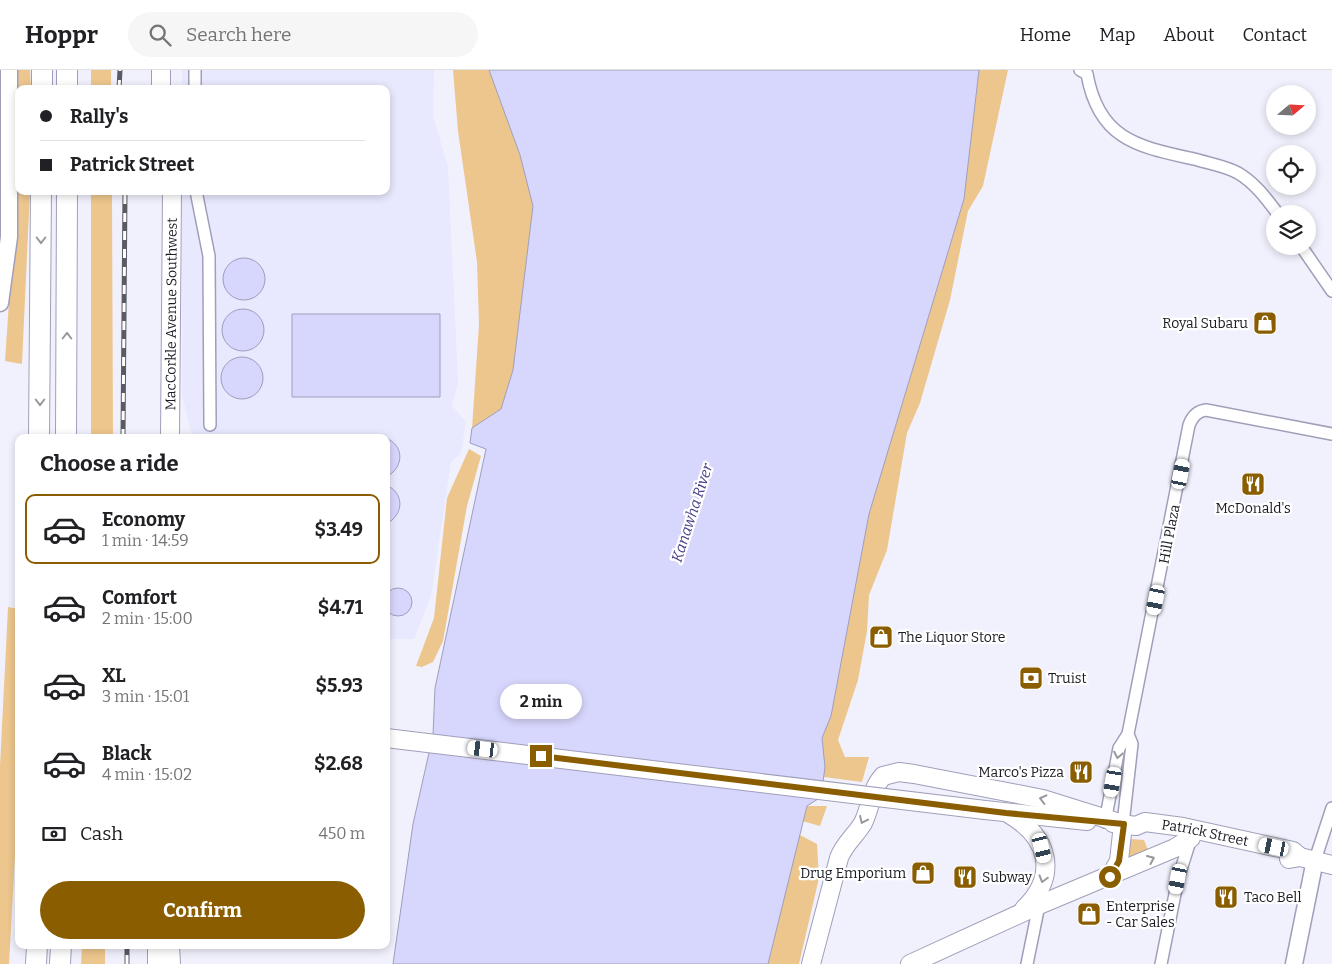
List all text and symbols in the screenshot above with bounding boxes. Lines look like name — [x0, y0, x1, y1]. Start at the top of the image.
search box — [128, 12, 478, 57]
text: Hoppr — [25, 21, 98, 49]
icon: search — [146, 21, 174, 49]
text: Search here — [186, 23, 291, 46]
text: Home — [1020, 24, 1071, 46]
text: Map — [1099, 24, 1135, 46]
text: About — [1163, 24, 1214, 46]
text: Contact — [1242, 24, 1307, 46]
north arrow — [1266, 85, 1316, 135]
map controls — [1266, 85, 1316, 255]
text: Rally's — [70, 105, 128, 128]
button: locate — [1266, 145, 1316, 195]
text: Patrick Street — [70, 153, 194, 176]
button: layers — [1266, 205, 1316, 255]
street label: MacCorkle Avenue Southwest — [162, 218, 181, 410]
one-way arrow — [36, 236, 46, 244]
shop icon: Royal Subaru — [1252, 310, 1278, 336]
place label: Royal Subaru — [1162, 315, 1248, 332]
one-way arrow — [62, 332, 72, 340]
one-way arrow — [35, 399, 45, 407]
text: Choose a ride — [40, 450, 179, 477]
car — [1170, 458, 1191, 490]
water label: Kanawha River — [668, 461, 717, 565]
restaurant icon: McDonald's — [1240, 471, 1266, 497]
place label: McDonald's — [1215, 500, 1291, 517]
street label: Hill Plaza — [1155, 503, 1184, 565]
icon: car — [42, 507, 87, 552]
text: Economy — [102, 508, 185, 531]
text: $3.49 — [314, 518, 363, 541]
text: 1 min · 14:59 — [102, 531, 189, 550]
car — [1145, 584, 1166, 616]
icon: car — [42, 585, 87, 630]
text: Comfort — [102, 586, 177, 609]
text: $4.71 — [318, 596, 363, 619]
text: 2 min · 15:00 — [102, 609, 193, 628]
shop icon: The Liquor Store — [868, 624, 894, 650]
place label: The Liquor Store — [898, 629, 1005, 646]
icon: car — [42, 663, 87, 708]
text: XL — [102, 664, 126, 687]
bank icon: Truist — [1018, 665, 1044, 691]
place label: Truist — [1048, 670, 1087, 687]
text: $5.93 — [316, 674, 363, 697]
callout: 2 min — [500, 684, 582, 718]
text: 3 min · 15:01 — [102, 687, 189, 706]
text: 2 min — [520, 692, 562, 711]
car — [467, 740, 498, 758]
icon: car — [42, 741, 87, 786]
text: Black — [102, 742, 152, 765]
route end — [530, 745, 552, 767]
one-way arrow — [1113, 751, 1124, 760]
text: $2.68 — [314, 752, 363, 775]
restaurant icon: Marco's Pizza — [1068, 759, 1094, 785]
place label: Marco's Pizza — [978, 764, 1064, 781]
text: 4 min · 15:02 — [102, 765, 192, 784]
car — [1103, 766, 1122, 798]
one-way arrow — [1038, 794, 1047, 805]
one-way arrow — [859, 815, 870, 824]
street label: Patrick Street — [1161, 816, 1250, 850]
icon: cash — [40, 820, 68, 848]
text: Cash — [80, 822, 123, 845]
text: 450 m — [318, 824, 365, 843]
car — [1031, 832, 1052, 864]
car — [1257, 837, 1290, 857]
one-way arrow — [1146, 854, 1155, 865]
shop icon: Drug Emporium — [910, 860, 936, 886]
car — [1167, 863, 1188, 895]
restaurant icon: Subway — [952, 864, 978, 890]
place label: Drug Emporium — [800, 865, 907, 882]
route start — [1099, 866, 1121, 888]
place label: Subway — [982, 869, 1033, 886]
one-way arrow — [1038, 875, 1048, 883]
button: Confirm — [40, 881, 365, 939]
restaurant icon: Taco Bell — [1213, 884, 1239, 910]
place label: Taco Bell — [1244, 889, 1301, 906]
place label: Enterprise - Car Sales — [1106, 898, 1175, 931]
shop icon: Enterprise - Car Sales — [1076, 901, 1102, 927]

